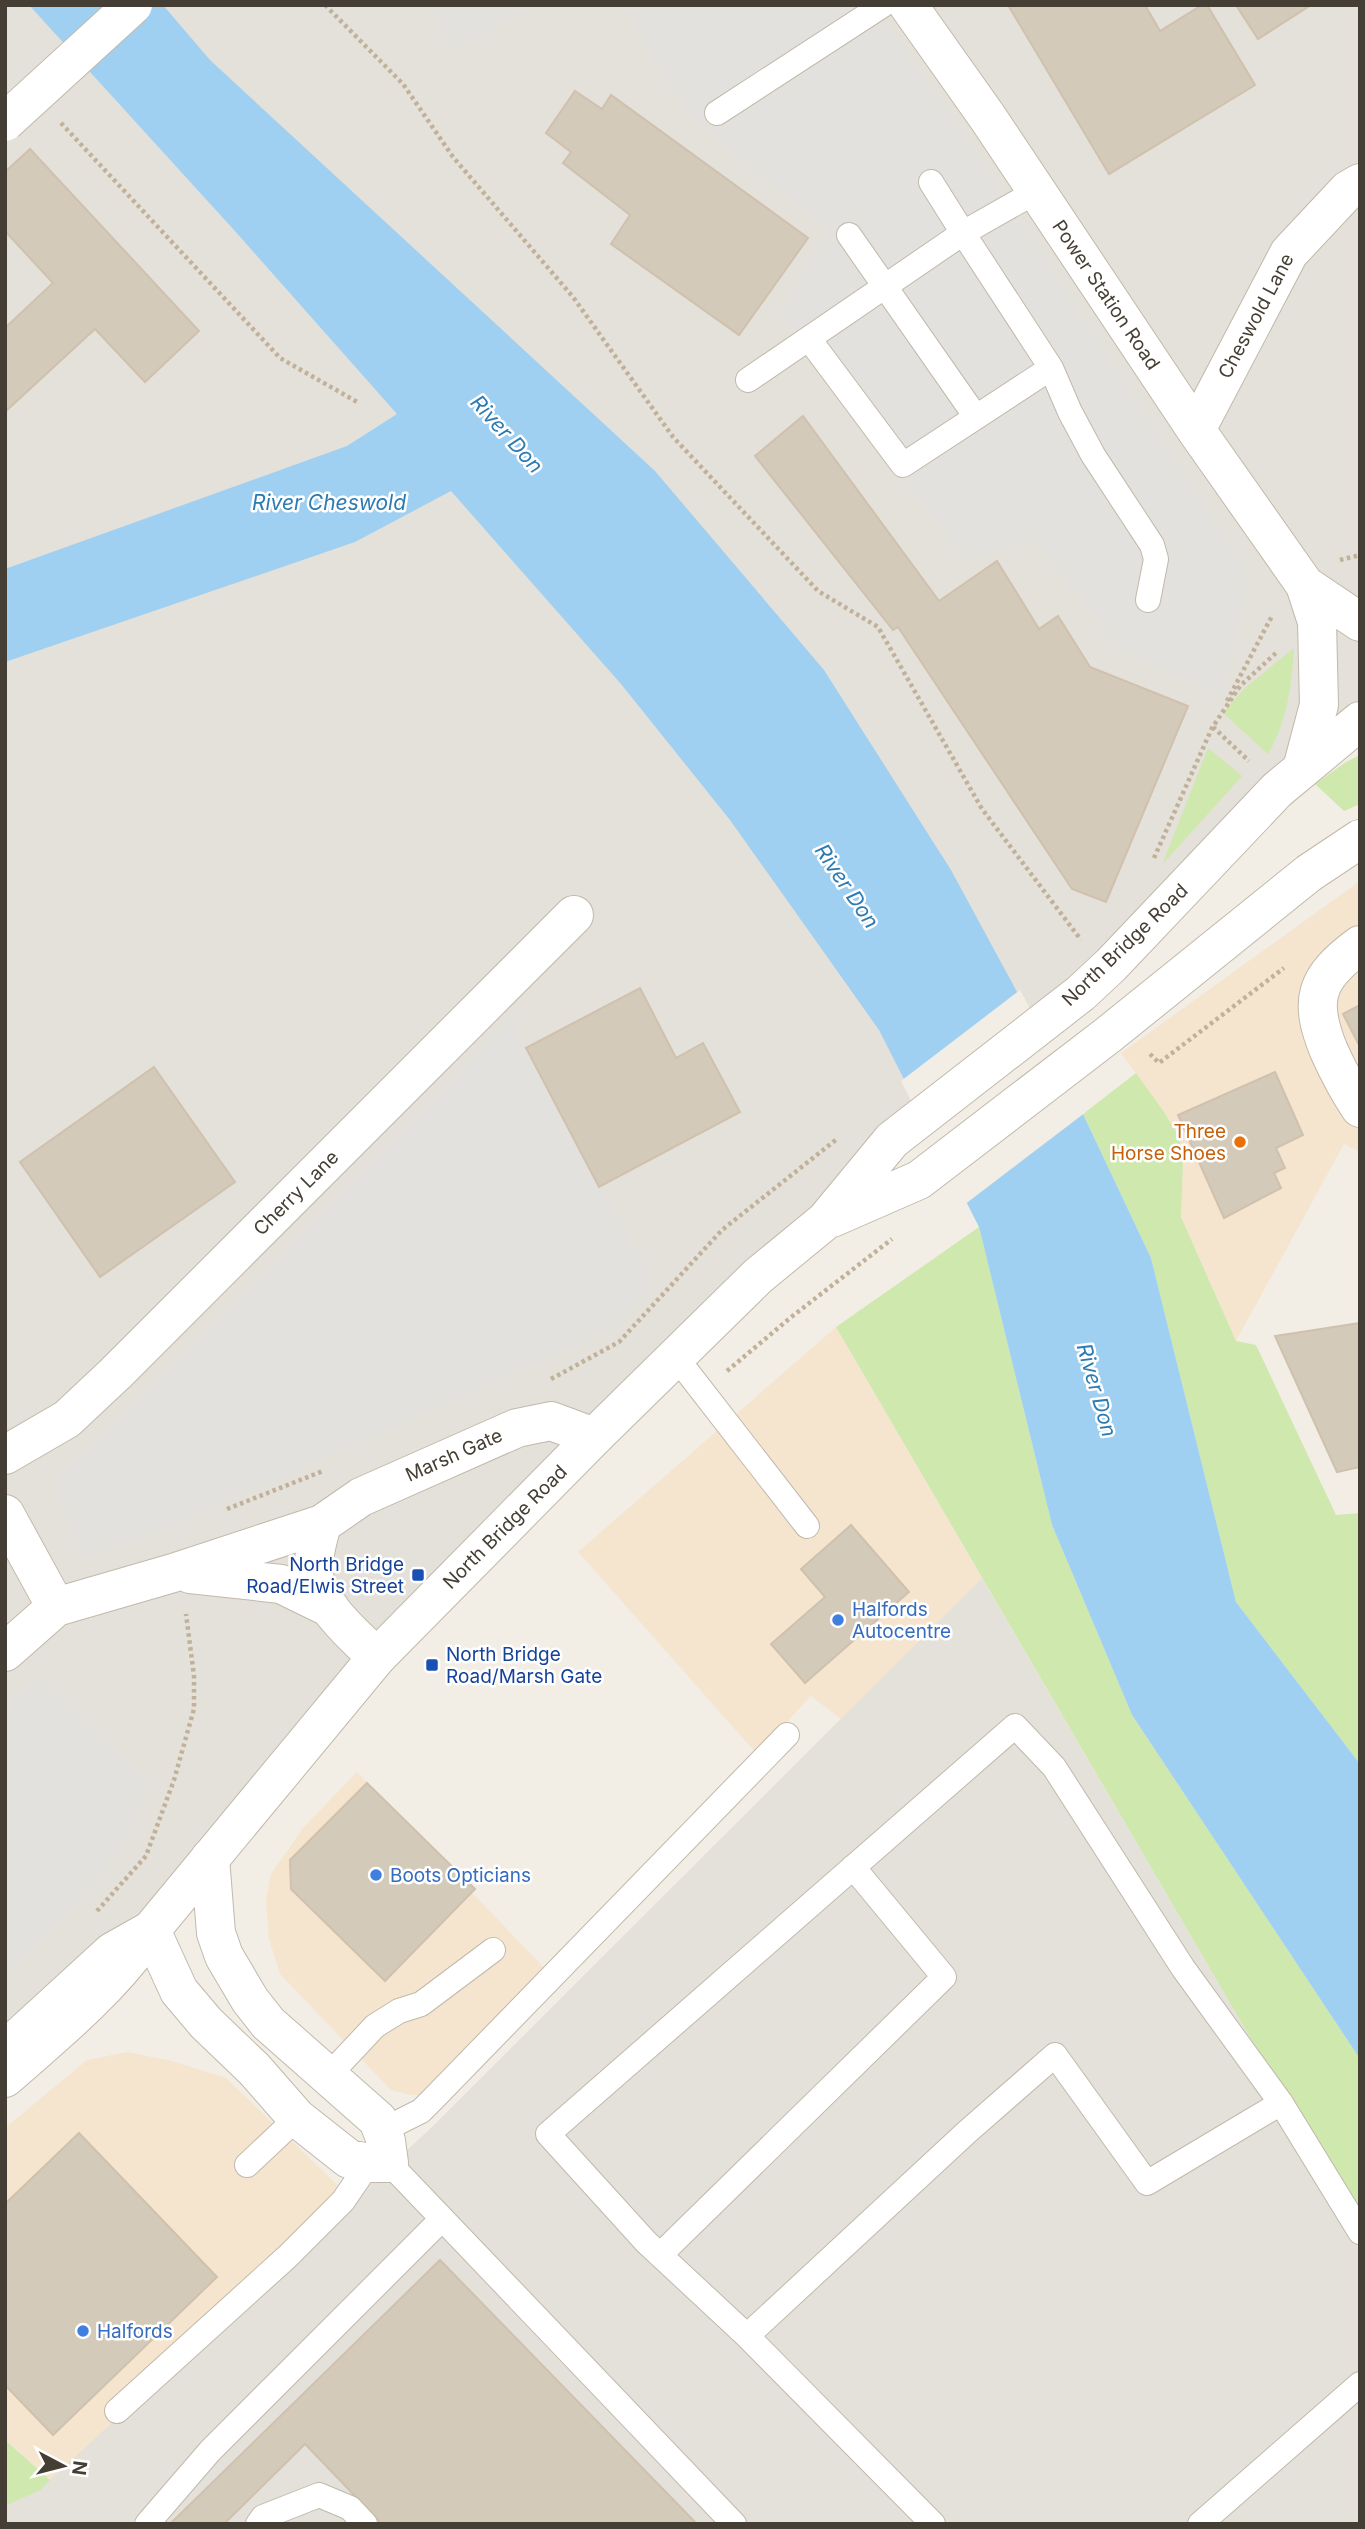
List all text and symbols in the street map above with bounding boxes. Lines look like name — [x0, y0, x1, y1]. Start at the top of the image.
street label: Power Station Road — [1047, 216, 1165, 374]
street label: Cheswold Lane — [1213, 250, 1299, 382]
water label: River Don — [466, 390, 548, 478]
water label: River Cheswold — [252, 490, 406, 515]
water label: River Don — [810, 839, 884, 933]
street label: North Bridge Road — [1057, 879, 1193, 1011]
place label: Three Horse Shoes — [1111, 1120, 1226, 1165]
marker: Three Horse Shoes — [1232, 1134, 1248, 1150]
street label: Cherry Lane — [249, 1146, 343, 1240]
water label: River Don — [1072, 1340, 1122, 1440]
street label: Marsh Gate — [402, 1423, 506, 1487]
street label: North Bridge Road — [438, 1460, 572, 1594]
place label: North Bridge Road/Elwis Street — [246, 1553, 404, 1598]
marker: North Bridge Road/Elwis Street — [410, 1567, 426, 1583]
place label: Halfords Autocentre — [852, 1598, 951, 1643]
marker: Halfords Autocentre — [830, 1612, 846, 1628]
place label: North Bridge Road/Marsh Gate — [446, 1643, 602, 1688]
marker: North Bridge Road/Marsh Gate — [424, 1657, 440, 1673]
place label: Boots Opticians — [390, 1864, 531, 1887]
marker: Boots Opticians — [368, 1867, 384, 1883]
place label: Halfords — [97, 2320, 173, 2343]
marker: Halfords — [75, 2323, 91, 2339]
north arrow — [28, 2431, 98, 2501]
text: N — [67, 2459, 92, 2477]

